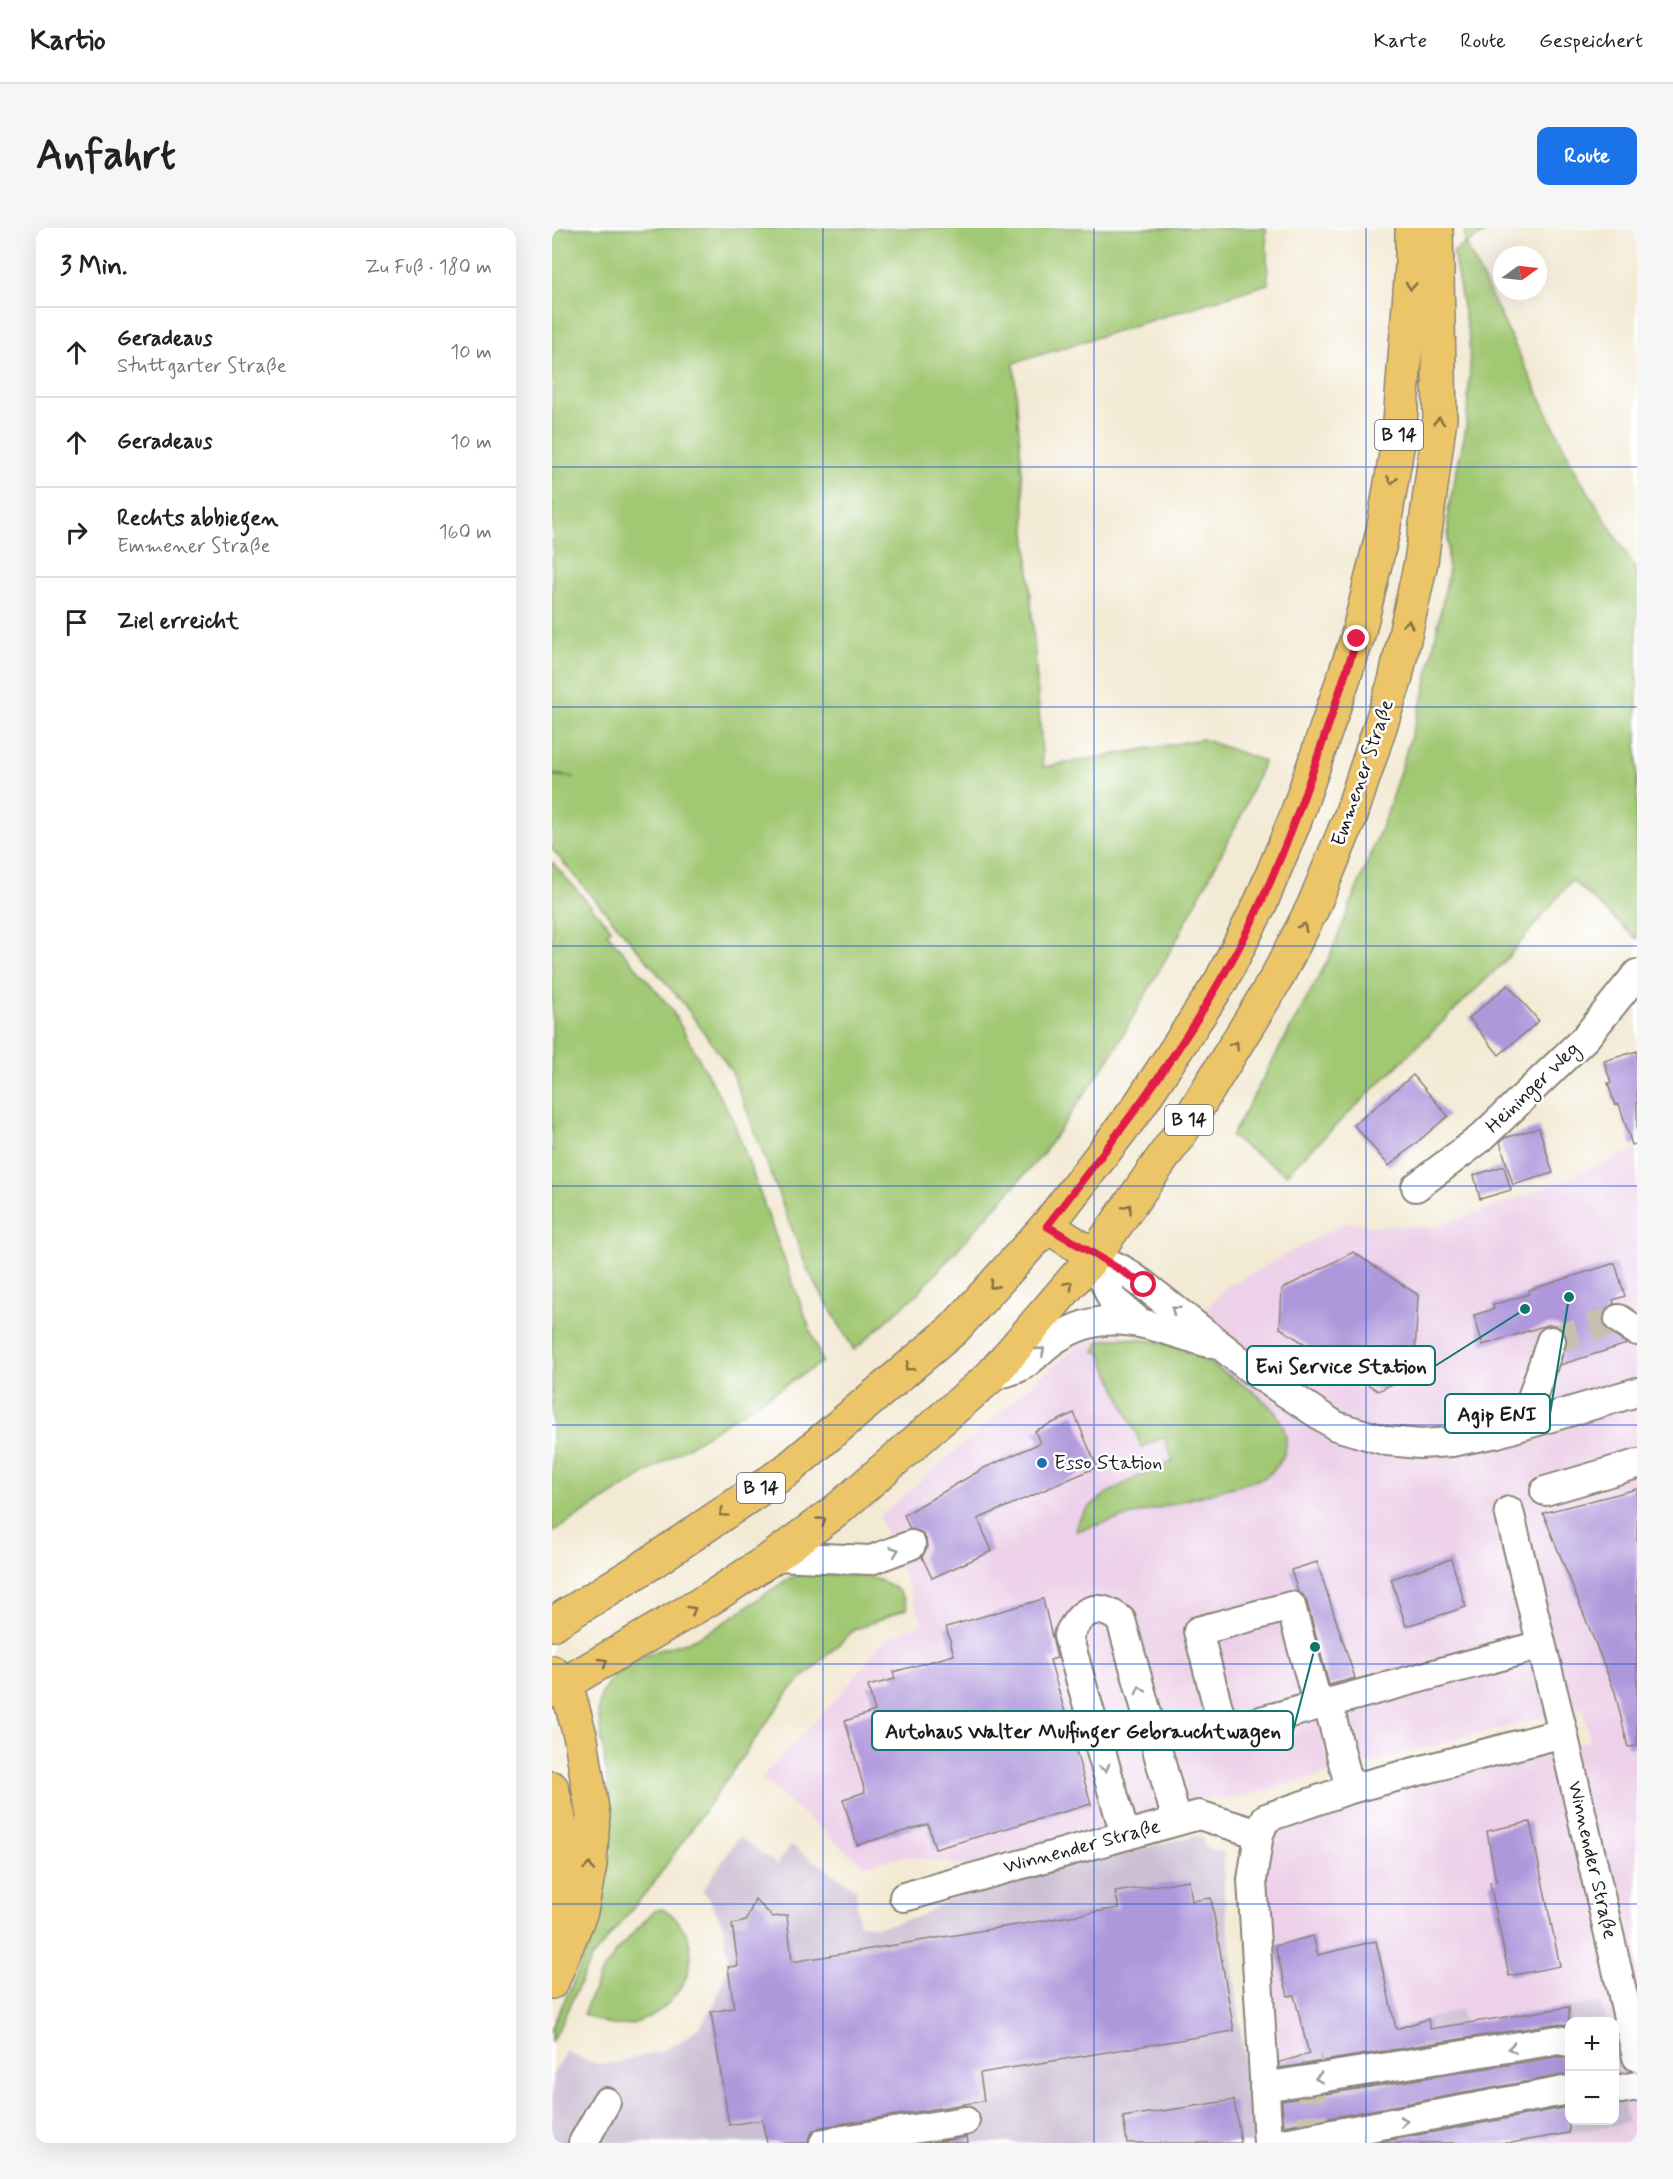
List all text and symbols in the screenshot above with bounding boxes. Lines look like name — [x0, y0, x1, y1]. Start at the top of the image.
text: Kartio — [30, 23, 106, 60]
text: Karte — [1374, 27, 1427, 55]
text: Route — [1460, 27, 1506, 55]
text: Gespeichert — [1539, 27, 1643, 55]
button: Route — [1537, 127, 1637, 185]
text: Anfahrt — [36, 129, 176, 184]
north arrow — [1493, 246, 1547, 300]
text: 3 Min. — [60, 250, 128, 284]
text: Zu Fuß · 180 m — [365, 254, 492, 281]
one-way arrow — [1404, 282, 1417, 291]
text: Geradeaus — [117, 325, 212, 353]
icon: ahead — [60, 336, 93, 369]
text: 10 m — [450, 339, 492, 366]
text: Stuttgarter Straße — [117, 353, 287, 380]
one-way arrow — [1432, 416, 1445, 425]
road number: B 14 — [1375, 420, 1423, 450]
icon: ahead — [60, 426, 93, 459]
text: Geradeaus — [117, 428, 212, 456]
text: 10 m — [450, 429, 492, 456]
one-way arrow — [1386, 476, 1398, 485]
text: Rechts abbiegen — [117, 505, 278, 533]
icon: right — [60, 516, 93, 549]
text: 160 m — [439, 519, 492, 546]
text: Emmener Straße — [117, 533, 270, 560]
icon: arrive — [60, 606, 93, 639]
text: Ziel erreicht — [117, 608, 239, 636]
one-way arrow — [1400, 619, 1413, 629]
route end — [1343, 625, 1369, 651]
street label: Emmener Straße — [1325, 696, 1401, 850]
one-way arrow — [1296, 922, 1307, 933]
street label: Heininger Weg — [1480, 1036, 1587, 1140]
one-way arrow — [1228, 1041, 1240, 1051]
road number: B 14 — [1165, 1105, 1213, 1135]
one-way arrow — [1121, 1203, 1132, 1214]
route start — [1130, 1271, 1156, 1297]
one-way arrow — [989, 1278, 1000, 1289]
one-way arrow — [1062, 1281, 1073, 1292]
one-way arrow — [1171, 1307, 1182, 1318]
callout: Eni Service Station — [1247, 1346, 1435, 1385]
one-way arrow — [1034, 1347, 1045, 1358]
text: Eni Service Station — [1255, 1353, 1427, 1381]
one-way arrow — [905, 1359, 916, 1370]
callout: Agip ENI — [1445, 1394, 1550, 1433]
text: Agip ENI — [1457, 1401, 1537, 1429]
place label: Esso Station — [1054, 1450, 1162, 1477]
marker: Esso Station — [1035, 1456, 1049, 1470]
road number: B 14 — [737, 1473, 785, 1503]
one-way arrow — [719, 1506, 730, 1517]
one-way arrow — [815, 1517, 826, 1528]
one-way arrow — [889, 1546, 899, 1559]
one-way arrow — [686, 1605, 696, 1617]
one-way arrow — [598, 1658, 608, 1669]
one-way arrow — [1135, 1686, 1147, 1696]
callout: Autohaus Walter Mulfinger Gebrauchtwagen — [872, 1711, 1293, 1750]
text: Autohaus Walter Mulfinger Gebrauchtwagen — [885, 1718, 1281, 1748]
one-way arrow — [1098, 1763, 1111, 1773]
street label: Winnender Straße — [1561, 1778, 1623, 1942]
street label: Winnender Straße — [1001, 1813, 1164, 1881]
one-way arrow — [583, 1863, 595, 1872]
map controls — [1565, 2017, 1619, 2125]
button: + — [1565, 2017, 1619, 2071]
one-way arrow — [1507, 2041, 1516, 2053]
button: − — [1565, 2071, 1619, 2125]
one-way arrow — [1315, 2072, 1324, 2084]
one-way arrow — [1399, 2115, 1409, 2128]

